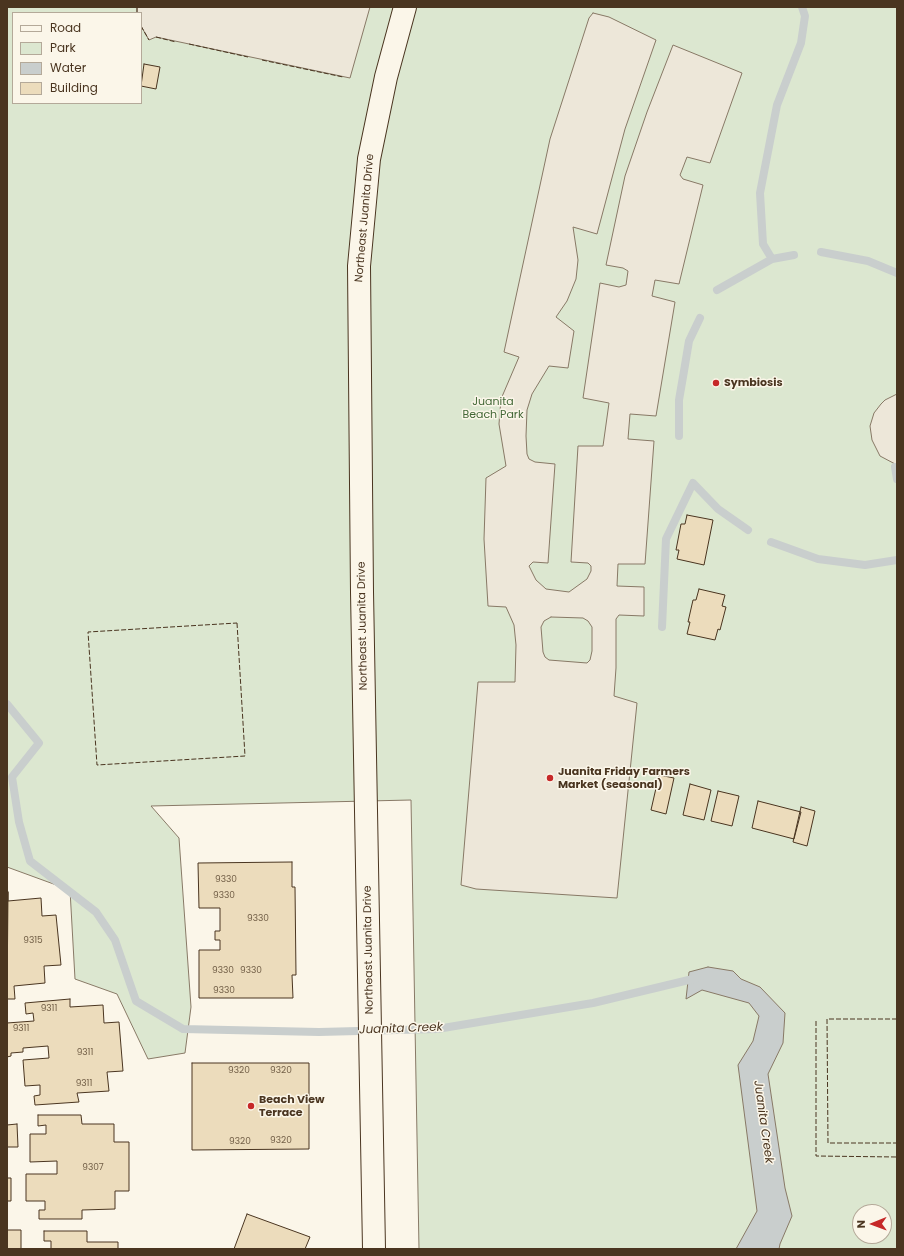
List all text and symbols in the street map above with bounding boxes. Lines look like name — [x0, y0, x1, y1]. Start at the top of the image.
legend — [12, 12, 142, 104]
text: Road — [50, 19, 81, 36]
text: Park — [50, 39, 76, 56]
text: Water — [50, 59, 86, 76]
text: Building — [50, 79, 98, 96]
street label: Northeast Juanita Drive — [353, 153, 377, 283]
place label: Symbiosis — [724, 376, 783, 390]
marker: Symbiosis — [711, 378, 721, 388]
park label: Juanita Beach Park — [462, 395, 524, 421]
street label: Northeast Juanita Drive — [355, 561, 371, 691]
place label: Juanita Friday Farmers Market (seasonal) — [558, 765, 690, 791]
marker: Juanita Friday Farmers Market (seasonal) — [545, 773, 555, 783]
house number: 9330 — [215, 875, 237, 885]
street label: Northeast Juanita Drive — [361, 885, 377, 1015]
house number: 9330 — [213, 891, 235, 901]
house number: 9330 — [247, 914, 269, 924]
house number: 9315 — [23, 936, 43, 946]
house number: 9330 — [212, 966, 234, 976]
house number: 9330 — [240, 966, 262, 976]
house number: 9330 — [213, 986, 235, 996]
house number: 9311 — [41, 1004, 57, 1014]
water label: Juanita Creek — [359, 1020, 443, 1038]
house number: 9311 — [13, 1024, 29, 1034]
house number: 9311 — [77, 1048, 93, 1058]
house number: 9320 — [228, 1066, 250, 1076]
house number: 9320 — [270, 1066, 292, 1076]
house number: 9311 — [76, 1079, 92, 1089]
water label: Juanita Creek — [750, 1080, 776, 1164]
place label: Beach View Terrace — [259, 1093, 324, 1119]
marker: Beach View Terrace — [246, 1101, 256, 1111]
house number: 9320 — [270, 1136, 292, 1146]
house number: 9320 — [229, 1137, 251, 1147]
house number: 9307 — [82, 1163, 104, 1173]
north arrow — [852, 1204, 892, 1244]
text: N — [853, 1220, 869, 1228]

